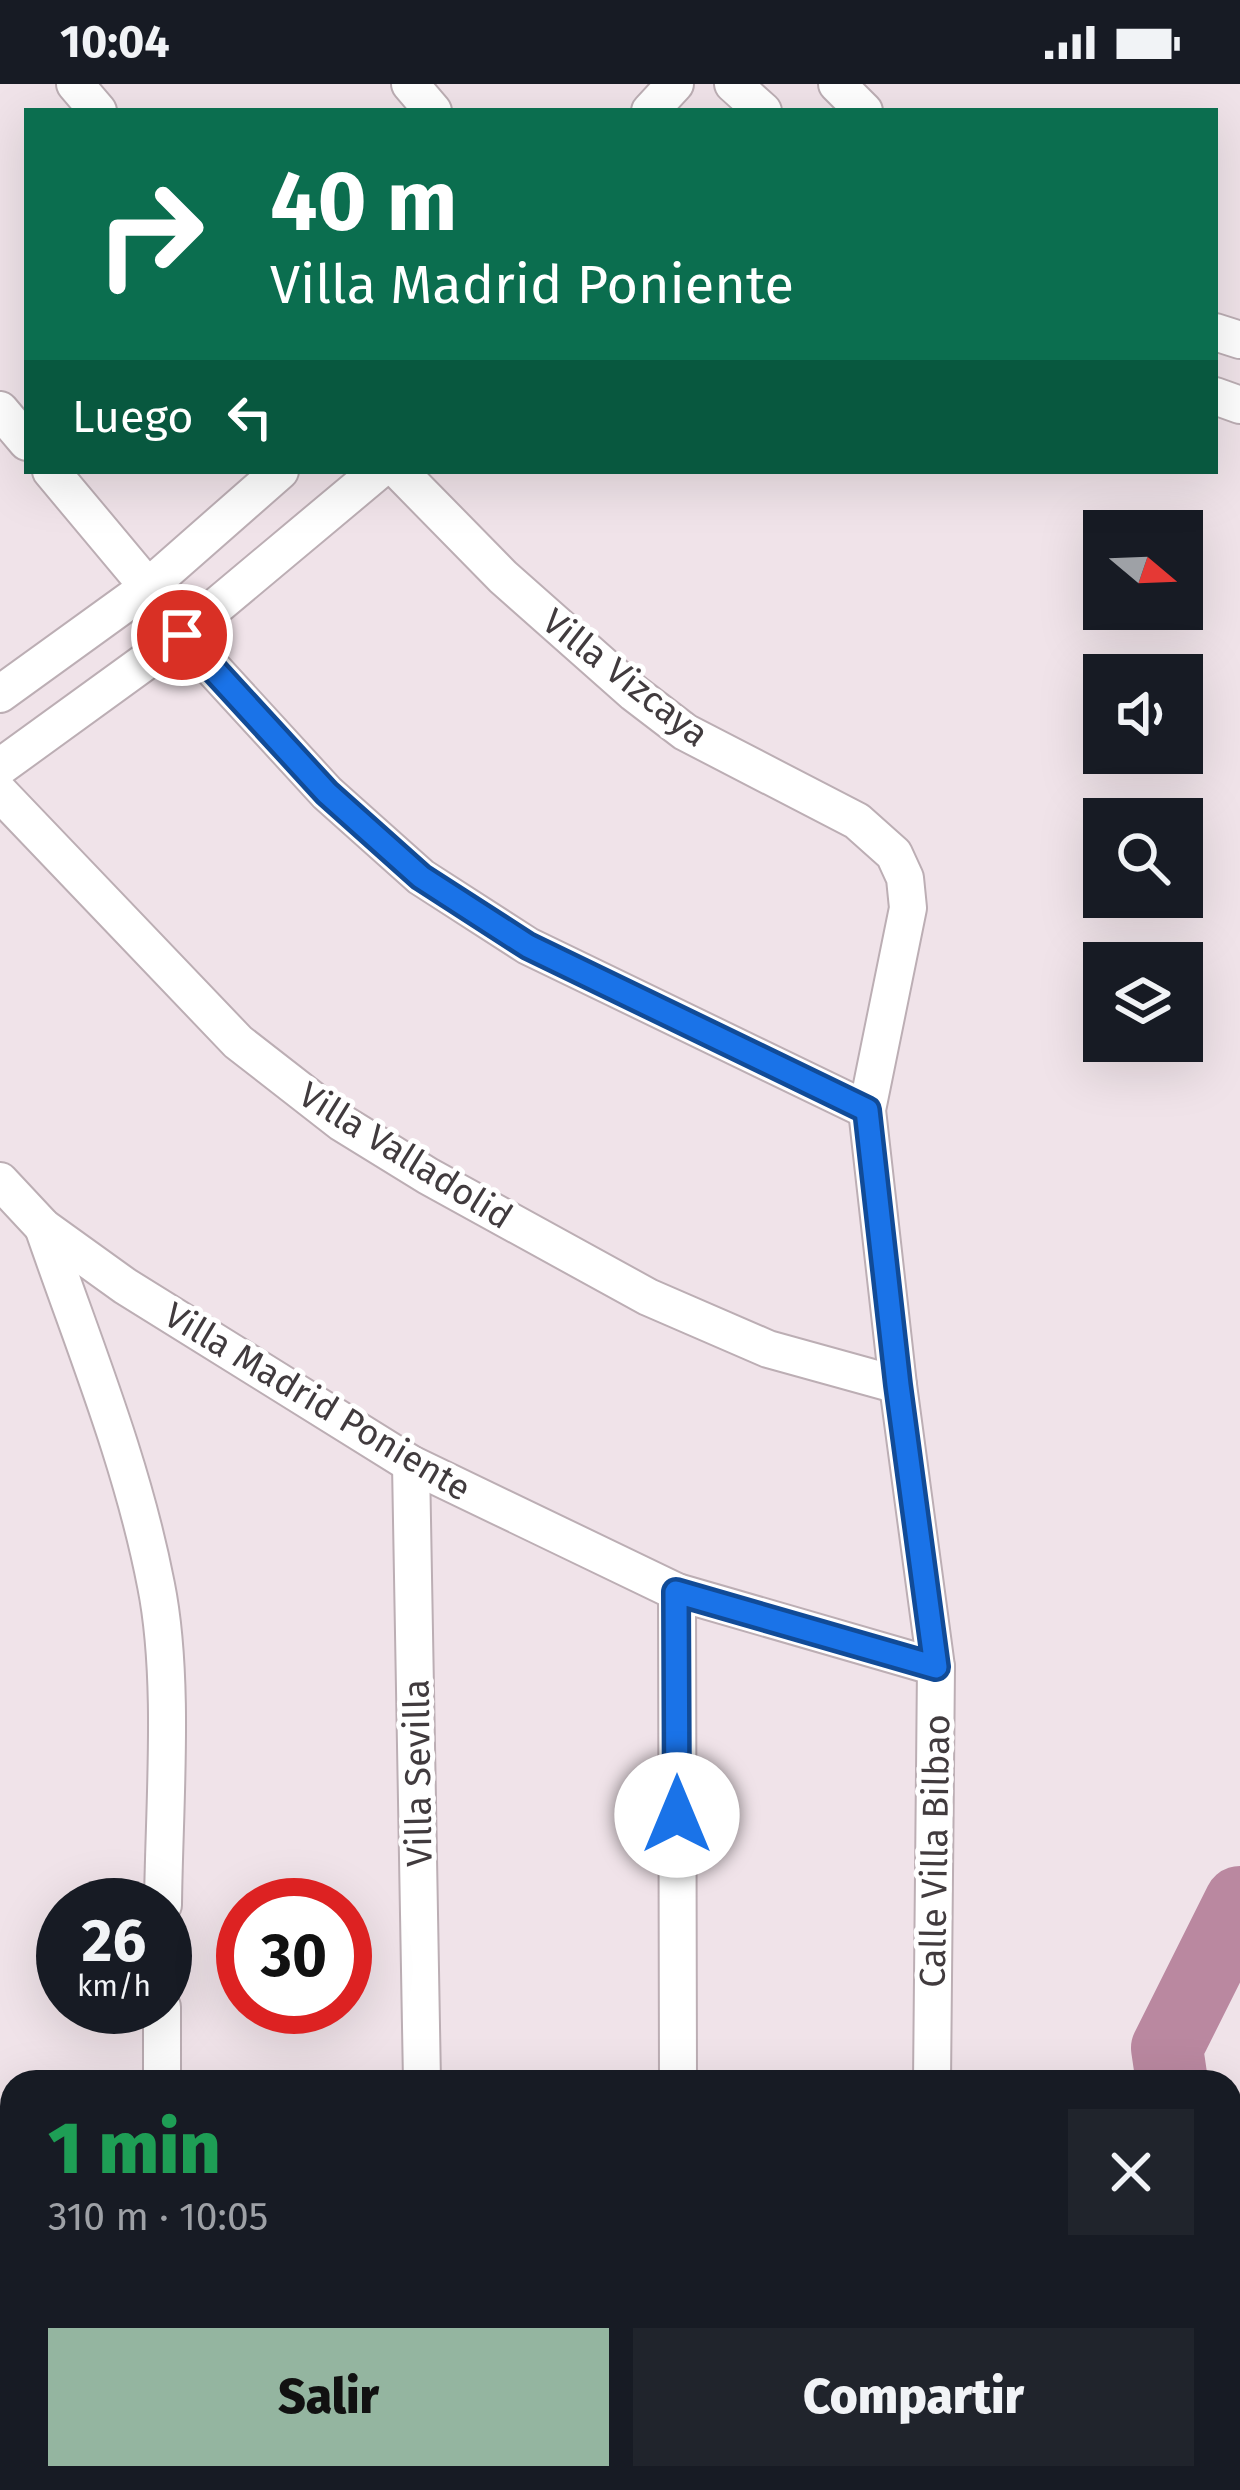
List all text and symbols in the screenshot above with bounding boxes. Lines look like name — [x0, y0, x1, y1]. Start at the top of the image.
text: 10:04 — [60, 15, 170, 69]
text: 40 m — [270, 151, 458, 252]
icon: right — [72, 156, 228, 312]
text: Villa Madrid Poniente — [270, 253, 794, 317]
icon: left — [217, 384, 283, 450]
text: Luego — [72, 390, 193, 444]
north arrow — [1083, 510, 1203, 630]
map controls — [1083, 510, 1203, 1062]
pin — [131, 584, 233, 686]
street label: Villa Vizcaya — [534, 599, 717, 756]
icon: arrive — [149, 602, 215, 668]
button: sound — [1083, 654, 1203, 774]
button: search — [1083, 798, 1203, 918]
button: layers — [1083, 942, 1203, 1062]
street label: Villa Valladolid — [291, 1073, 520, 1239]
street label: Villa Madrid Poniente — [156, 1293, 479, 1511]
street label: Villa Sevilla — [394, 1679, 442, 1867]
street label: Calle Villa Bilbao — [911, 1714, 959, 1988]
position arrow — [614, 1752, 740, 1878]
speed limit sign: 30 — [216, 1878, 372, 2034]
text: 26 — [82, 1905, 146, 1977]
text: km/h — [77, 1968, 151, 2004]
text: 1 min — [48, 2106, 221, 2192]
button: close — [1068, 2109, 1194, 2235]
text: 310 m · 10:05 — [48, 2194, 268, 2240]
button: Salir — [48, 2328, 609, 2466]
button: Compartir — [633, 2328, 1194, 2466]

